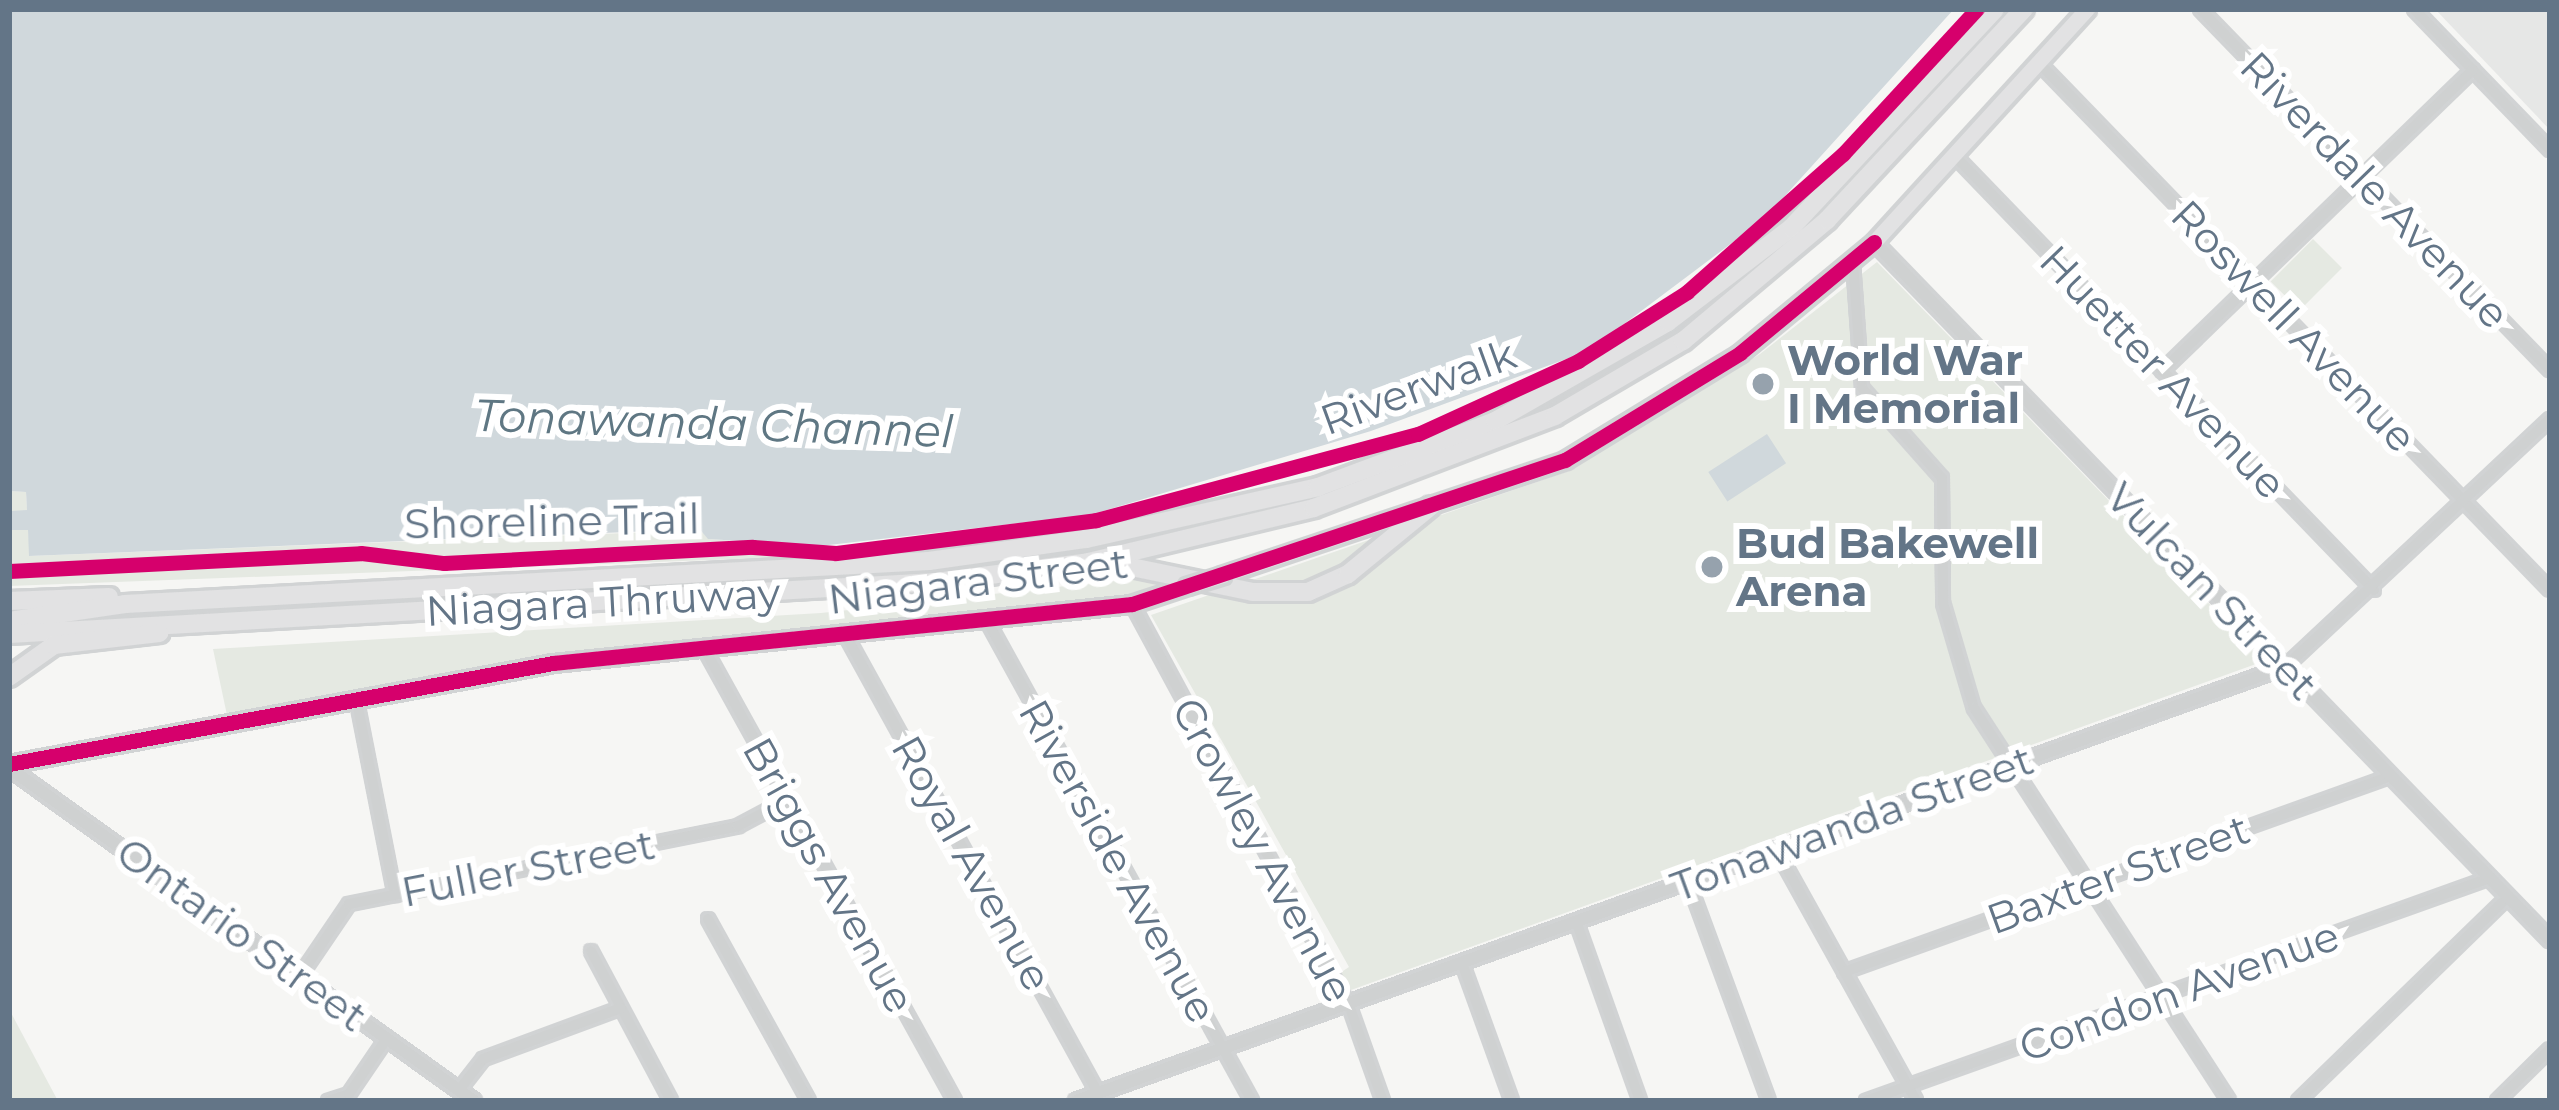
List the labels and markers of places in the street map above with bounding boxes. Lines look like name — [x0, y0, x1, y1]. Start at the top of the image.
place label: World War I Memorial — [1787, 335, 2023, 434]
marker: World War I Memorial — [1750, 371, 1776, 397]
place label: Bud Bakewell Arena — [1736, 518, 2039, 616]
marker: Bud Bakewell Arena — [1699, 554, 1725, 580]

